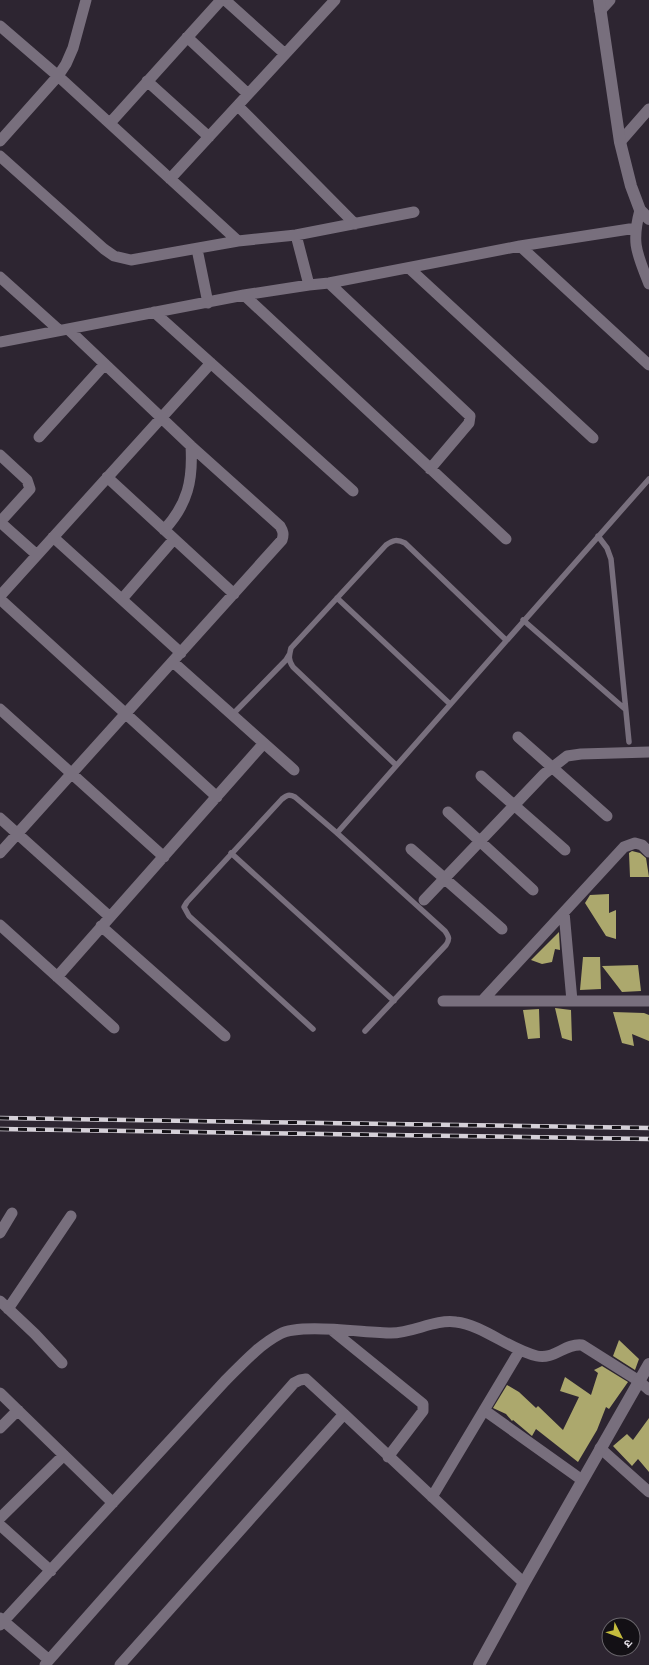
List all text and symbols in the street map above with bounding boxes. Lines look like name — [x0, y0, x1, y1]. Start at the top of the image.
north arrow — [601, 1617, 641, 1657]
text: उ — [621, 1637, 635, 1651]

